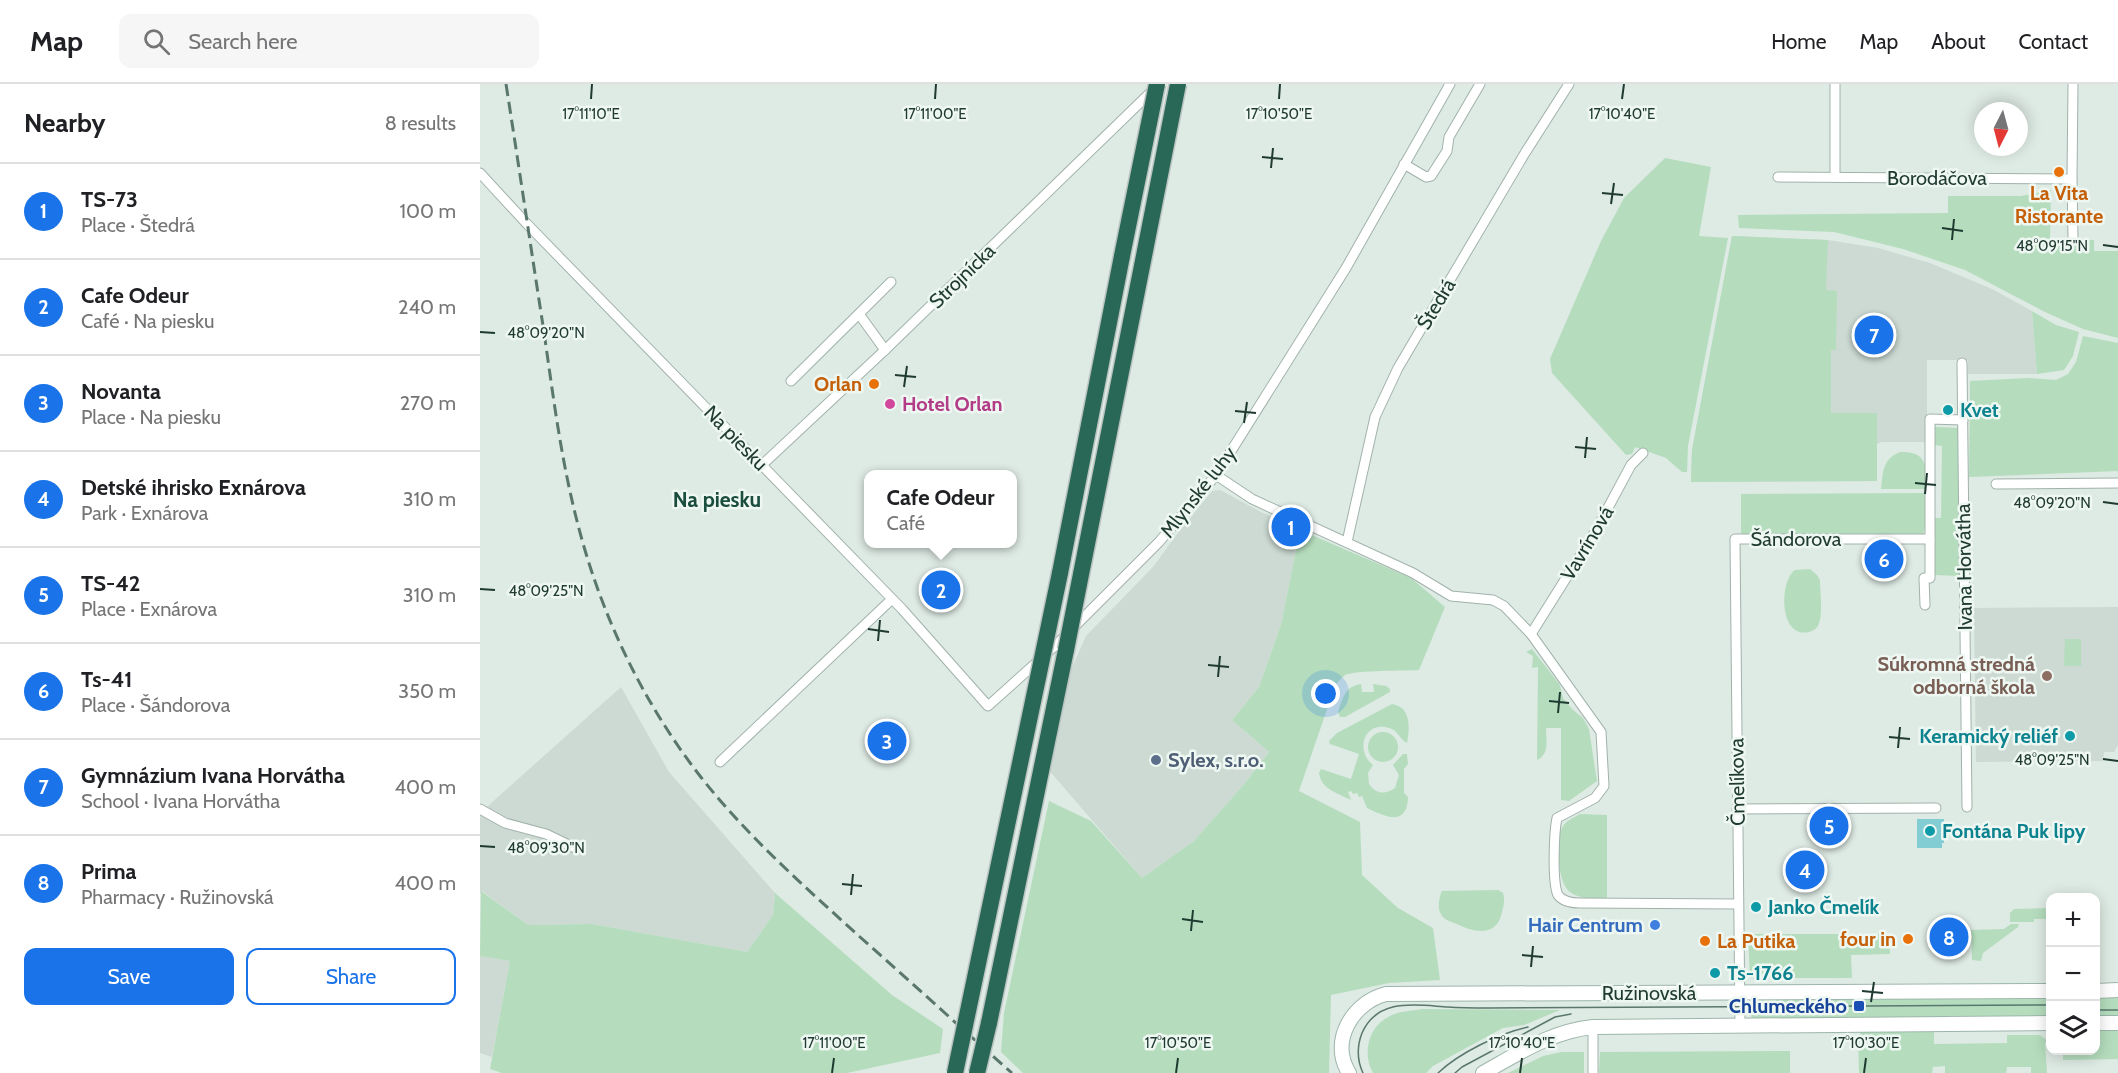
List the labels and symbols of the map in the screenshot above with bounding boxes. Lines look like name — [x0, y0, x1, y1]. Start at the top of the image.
north arrow — [1974, 102, 2028, 156]
text: 17°11'10"E — [562, 105, 620, 123]
text: 17°11'00"E — [903, 105, 967, 123]
text: 17°10'50"E — [1246, 105, 1312, 123]
text: 17°10'40"E — [1589, 105, 1655, 123]
marker: La Vita Ristorante — [2052, 165, 2066, 179]
street label: Borodáčova — [1887, 166, 1987, 190]
place label: La Vita Ristorante — [2015, 181, 2103, 228]
text: 48°09'15"N — [2016, 237, 2088, 255]
street label: Strojnícka — [924, 238, 1000, 313]
street label: Štedrá — [1412, 274, 1461, 334]
pin: 7 — [1854, 312, 1894, 358]
text: 48°09'20"N — [507, 324, 585, 342]
place label: Orlan — [814, 372, 862, 396]
marker: Orlan — [867, 377, 881, 391]
place label: Hotel Orlan — [902, 392, 1002, 416]
marker: Hotel Orlan — [883, 397, 897, 411]
place label: Kvet — [1960, 398, 1999, 422]
street label: Na piesku — [699, 400, 773, 476]
marker: Kvet — [1941, 403, 1955, 417]
street label: Mlynské luhy — [1155, 442, 1241, 542]
district label: Na piesku — [673, 487, 761, 512]
text: 48°09'20"N — [2013, 494, 2091, 512]
street label: Vavrínová — [1556, 501, 1619, 584]
street label: Ivana Horvátha — [1951, 503, 1977, 631]
pin: 1 — [1272, 504, 1310, 550]
street label: Šándorova — [1751, 527, 1842, 551]
pin: 6 — [1864, 536, 1904, 582]
pin: 2 — [922, 568, 960, 612]
text: 48°09'25"N — [508, 582, 584, 600]
place label: Súkromná stredná odborná škola — [1878, 652, 2035, 699]
marker: Súkromná stredná odborná škola — [2040, 669, 2054, 683]
your location — [1311, 679, 1340, 708]
pin: 3 — [868, 718, 906, 764]
place label: Keramický reliéf — [1919, 724, 2058, 748]
marker: Keramický reliéf — [2063, 729, 2077, 743]
street label: Čmelíkova — [1724, 738, 1750, 826]
place label: Sylex, s.r.o. — [1168, 748, 1264, 772]
text: 48°09'25"N — [2014, 751, 2090, 769]
marker: Sylex, s.r.o. — [1149, 753, 1163, 767]
pin: 5 — [1810, 804, 1848, 848]
place label: Fontána Puk lipy — [1942, 819, 2086, 843]
marker: Fontána Puk lipy — [1923, 824, 1937, 838]
text: 48°09'30"N — [507, 839, 585, 857]
pin: 4 — [1786, 848, 1824, 892]
place label: Janko Čmelík — [1767, 895, 1880, 919]
marker: Janko Čmelík — [1749, 900, 1763, 914]
place label: Hair Centrum — [1528, 913, 1643, 937]
pin: 8 — [1930, 914, 1968, 960]
marker: Hair Centrum — [1648, 918, 1662, 932]
place label: four in — [1840, 927, 1896, 951]
place label: La Putika — [1717, 929, 1796, 953]
marker: four in — [1901, 932, 1915, 946]
marker: La Putika — [1698, 934, 1712, 948]
place label: Ts-1766 — [1727, 961, 1793, 985]
marker: Ts-1766 — [1708, 966, 1722, 980]
street label: Ružinovská — [1602, 981, 1697, 1005]
place label: Chlumeckého — [1729, 994, 1847, 1018]
marker: Chlumeckého — [1852, 999, 1866, 1013]
text: 17°11'00"E — [802, 1034, 866, 1052]
text: 17°10'50"E — [1145, 1034, 1211, 1052]
text: 17°10'40"E — [1489, 1034, 1555, 1052]
text: 17°10'30"E — [1833, 1034, 1899, 1052]

